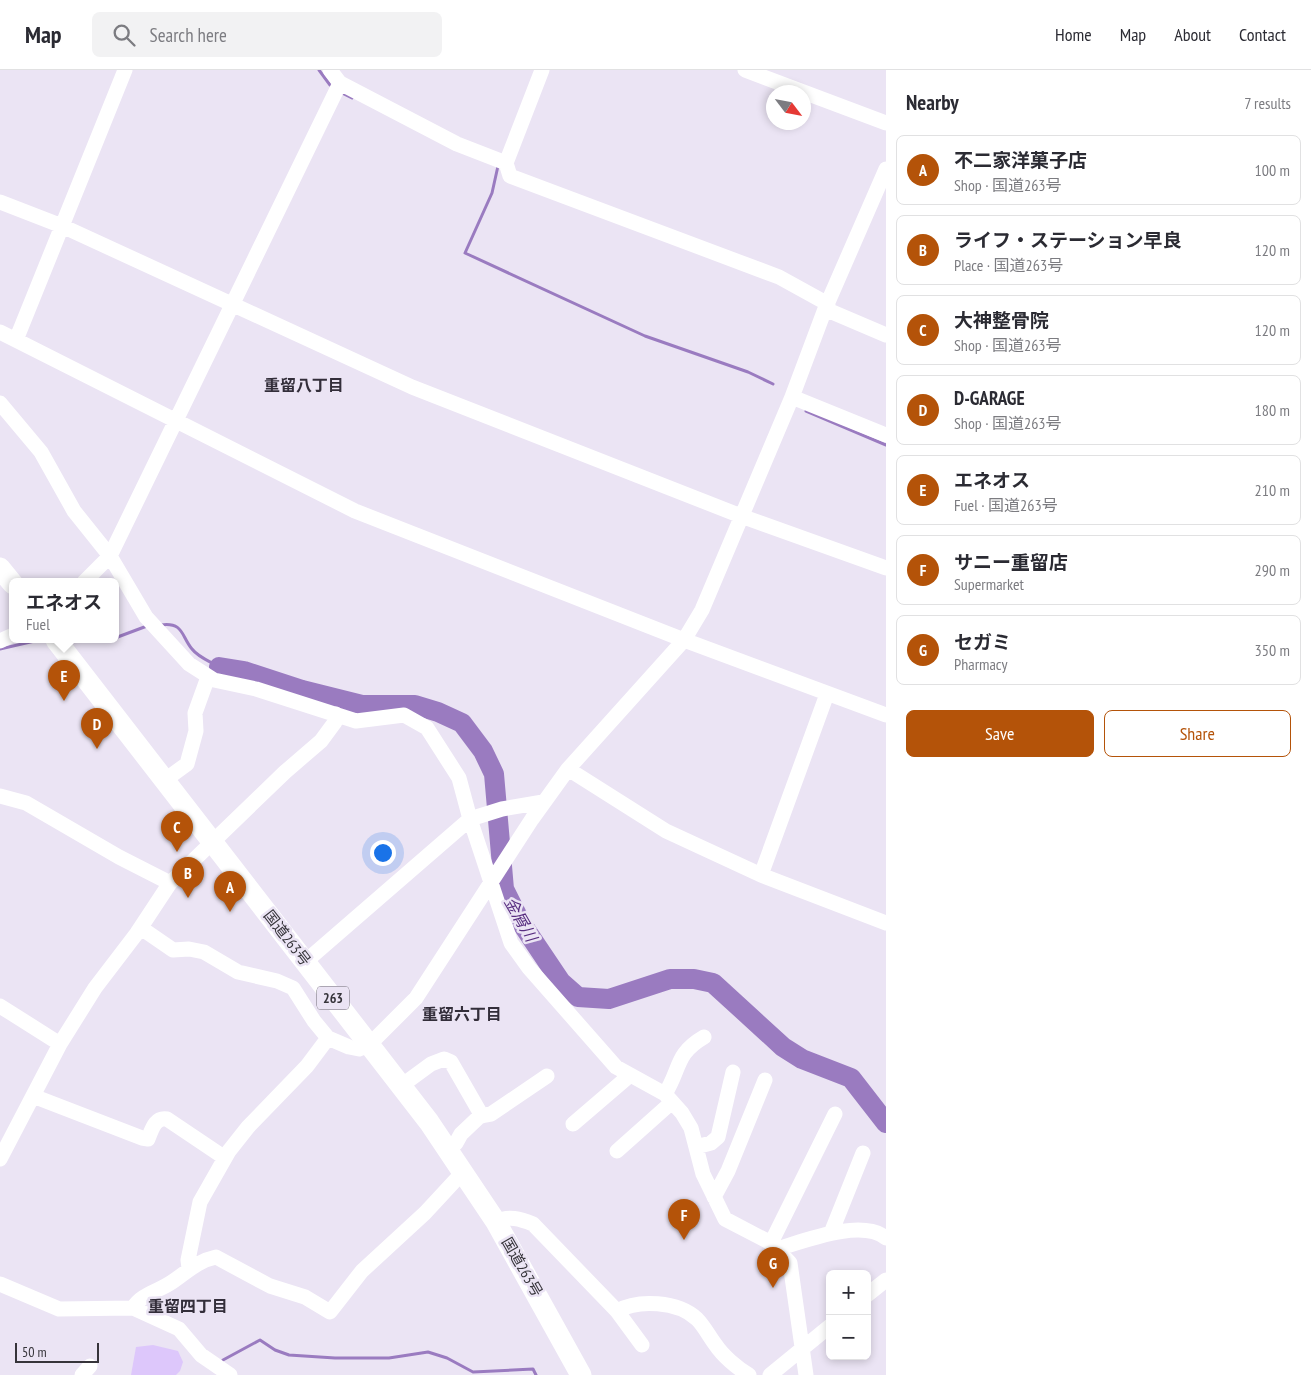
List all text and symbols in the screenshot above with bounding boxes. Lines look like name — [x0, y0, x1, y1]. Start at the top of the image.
search box — [92, 12, 442, 57]
text: Map — [25, 19, 62, 50]
icon: search — [110, 21, 138, 49]
text: Search here — [150, 23, 227, 47]
text: Home — [1055, 23, 1092, 46]
text: Map — [1120, 23, 1146, 46]
text: About — [1174, 23, 1211, 46]
text: Contact — [1239, 23, 1286, 46]
north arrow — [766, 85, 811, 130]
text: Nearby — [906, 89, 959, 116]
text: 7 results — [1244, 93, 1291, 113]
text: 不二家洋菓子店 — [954, 148, 1087, 172]
text: A — [919, 160, 927, 180]
text: 100 m — [1255, 160, 1290, 180]
text: Shop · 国道263号 — [954, 175, 1062, 195]
text: ライフ・ステーション早良 — [954, 228, 1182, 252]
text: B — [919, 240, 927, 260]
text: 120 m — [1255, 240, 1290, 260]
text: Place · 国道263号 — [954, 255, 1063, 275]
text: 大神整骨院 — [954, 308, 1049, 332]
text: C — [919, 320, 927, 340]
text: 120 m — [1255, 320, 1290, 340]
text: Shop · 国道263号 — [954, 335, 1062, 355]
district label: 重留八丁目 — [264, 375, 344, 395]
text: D-GARAGE — [954, 386, 1025, 410]
text: D — [919, 400, 927, 420]
text: 180 m — [1255, 400, 1290, 420]
text: Shop · 国道263号 — [954, 413, 1062, 433]
text: エネオス — [954, 468, 1030, 492]
text: E — [920, 480, 926, 500]
text: 210 m — [1255, 480, 1290, 500]
text: Fuel · 国道263号 — [954, 495, 1058, 515]
text: サニー重留店 — [954, 550, 1068, 574]
text: F — [920, 560, 926, 580]
text: 290 m — [1255, 560, 1290, 580]
text: Supermarket — [954, 574, 1024, 594]
popup — [9, 578, 119, 643]
text: エネオス — [26, 590, 102, 614]
text: Fuel — [26, 614, 50, 634]
text: セガミ — [954, 630, 1011, 654]
text: G — [919, 640, 927, 660]
text: 350 m — [1255, 640, 1290, 660]
text: Pharmacy — [954, 654, 1007, 674]
pin: E — [48, 660, 80, 701]
pin: D — [81, 708, 113, 749]
button: Save — [906, 710, 1094, 757]
button: Share — [1104, 710, 1291, 757]
pin: C — [161, 811, 193, 852]
your location — [370, 840, 396, 866]
pin: B — [172, 857, 204, 898]
pin: A — [214, 871, 246, 912]
water label: 金屑川 — [500, 893, 543, 947]
street label: 国道263号 — [260, 906, 315, 969]
road number: 263 — [317, 986, 349, 1010]
district label: 重留六丁目 — [422, 1004, 502, 1024]
pin: F — [668, 1199, 700, 1240]
street label: 国道263号 — [498, 1234, 547, 1300]
pin: G — [757, 1247, 789, 1288]
map controls — [826, 1270, 871, 1360]
button: + — [826, 1270, 871, 1315]
district label: 重留四丁目 — [148, 1296, 228, 1316]
button: − — [826, 1315, 871, 1360]
scale bar — [15, 1340, 99, 1363]
text: 50 m — [22, 1343, 47, 1361]

